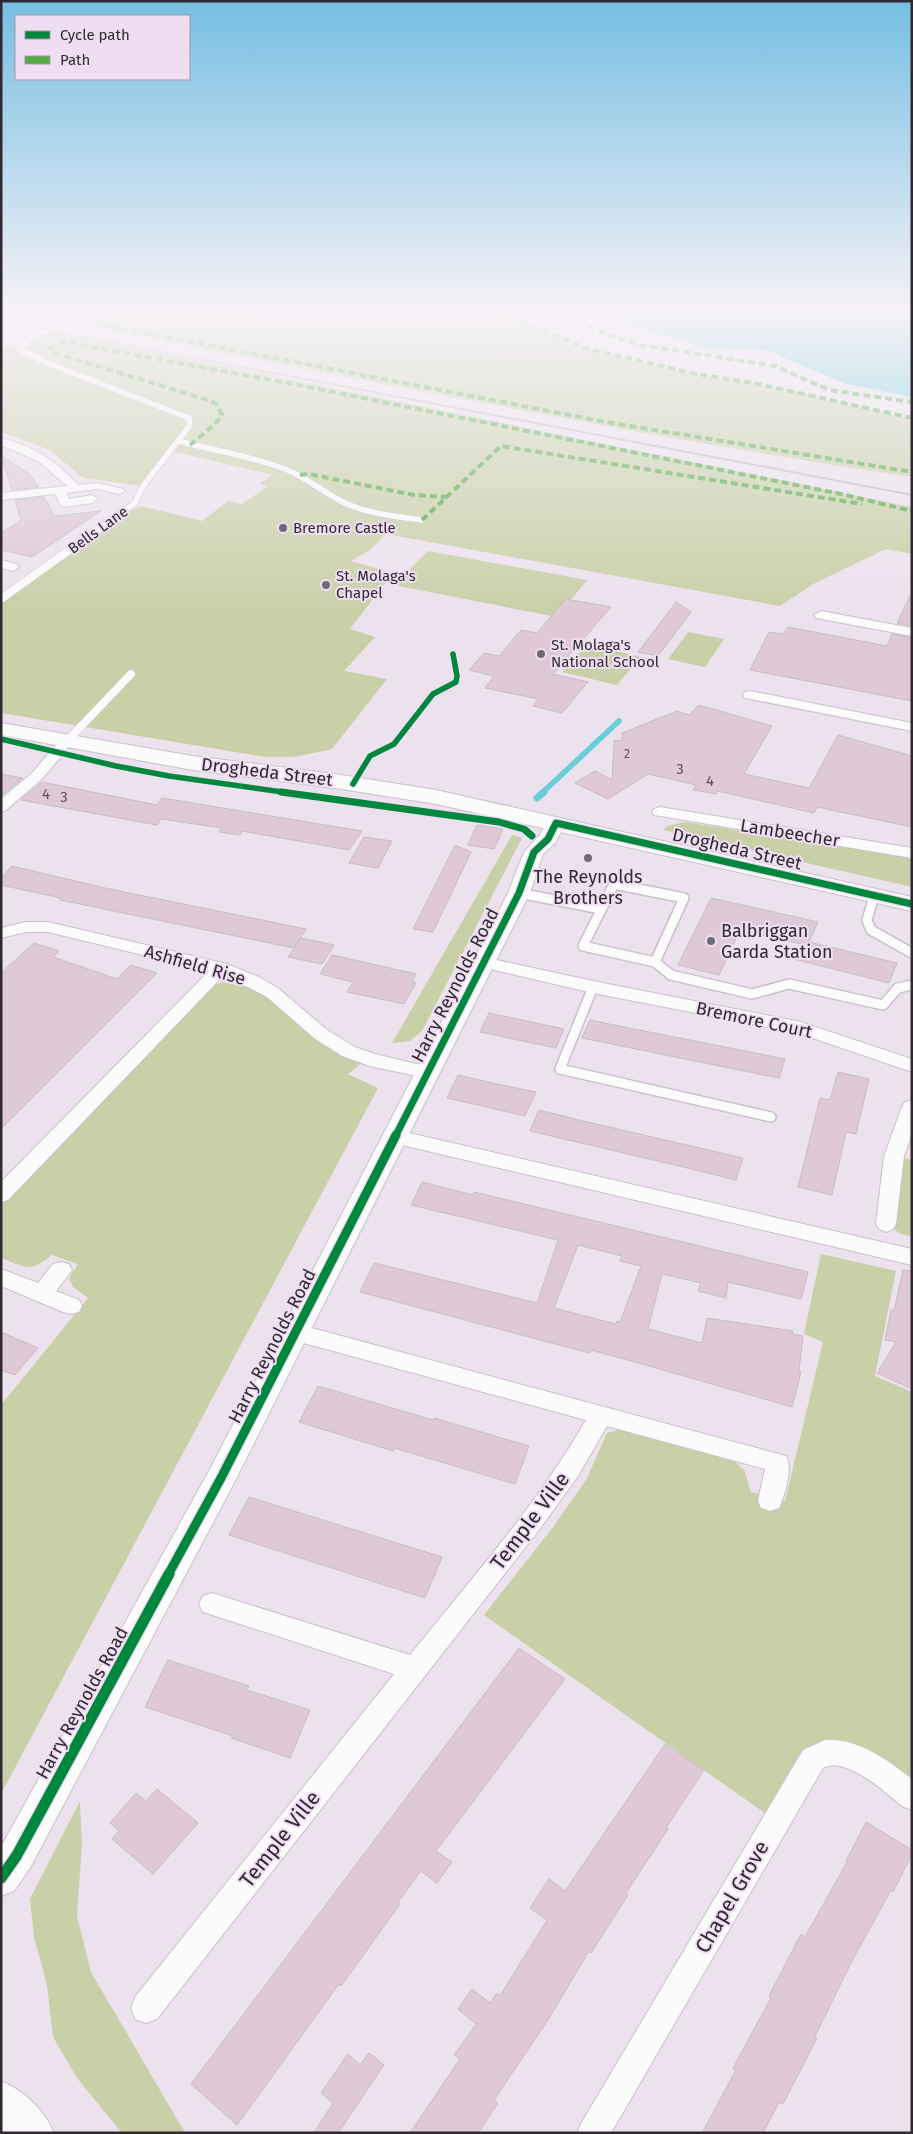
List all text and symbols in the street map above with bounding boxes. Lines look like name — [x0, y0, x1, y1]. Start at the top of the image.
legend — [15, 15, 190, 80]
text: Cycle path — [60, 26, 130, 44]
text: Path — [60, 51, 90, 69]
street label: Bells Lane — [65, 502, 131, 558]
place label: Bremore Castle — [293, 519, 396, 537]
marker: Bremore Castle — [277, 522, 289, 534]
place label: St. Molaga's Chapel — [336, 567, 416, 602]
marker: St. Molaga's Chapel — [320, 579, 332, 591]
place label: St. Molaga's National School — [551, 636, 660, 671]
marker: St. Molaga's National School — [535, 648, 547, 660]
house number: 2 — [624, 747, 630, 761]
street label: Drogheda Street — [200, 753, 335, 791]
house number: 3 — [676, 760, 684, 778]
house number: 4 — [706, 772, 714, 790]
house number: 4 — [42, 785, 50, 803]
house number: 3 — [60, 788, 68, 806]
street label: Lambeecher — [739, 814, 841, 852]
street label: Drogheda Street — [670, 823, 804, 875]
marker: The Reynolds Brothers — [582, 852, 594, 864]
place label: The Reynolds Brothers — [533, 866, 643, 909]
street label: Harry Reynolds Road — [407, 904, 503, 1066]
place label: Balbriggan Garda Station — [721, 920, 833, 963]
marker: Balbriggan Garda Station — [705, 935, 717, 947]
street label: Ashfield Rise — [142, 940, 248, 990]
street label: Bremore Court — [694, 997, 815, 1043]
street label: Harry Reynolds Road — [224, 1265, 320, 1427]
street label: Temple Ville — [485, 1467, 575, 1575]
street label: Harry Reynolds Road — [31, 1623, 133, 1783]
street label: Temple Ville — [234, 1785, 326, 1893]
street label: Chapel Grove — [689, 1836, 775, 1958]

